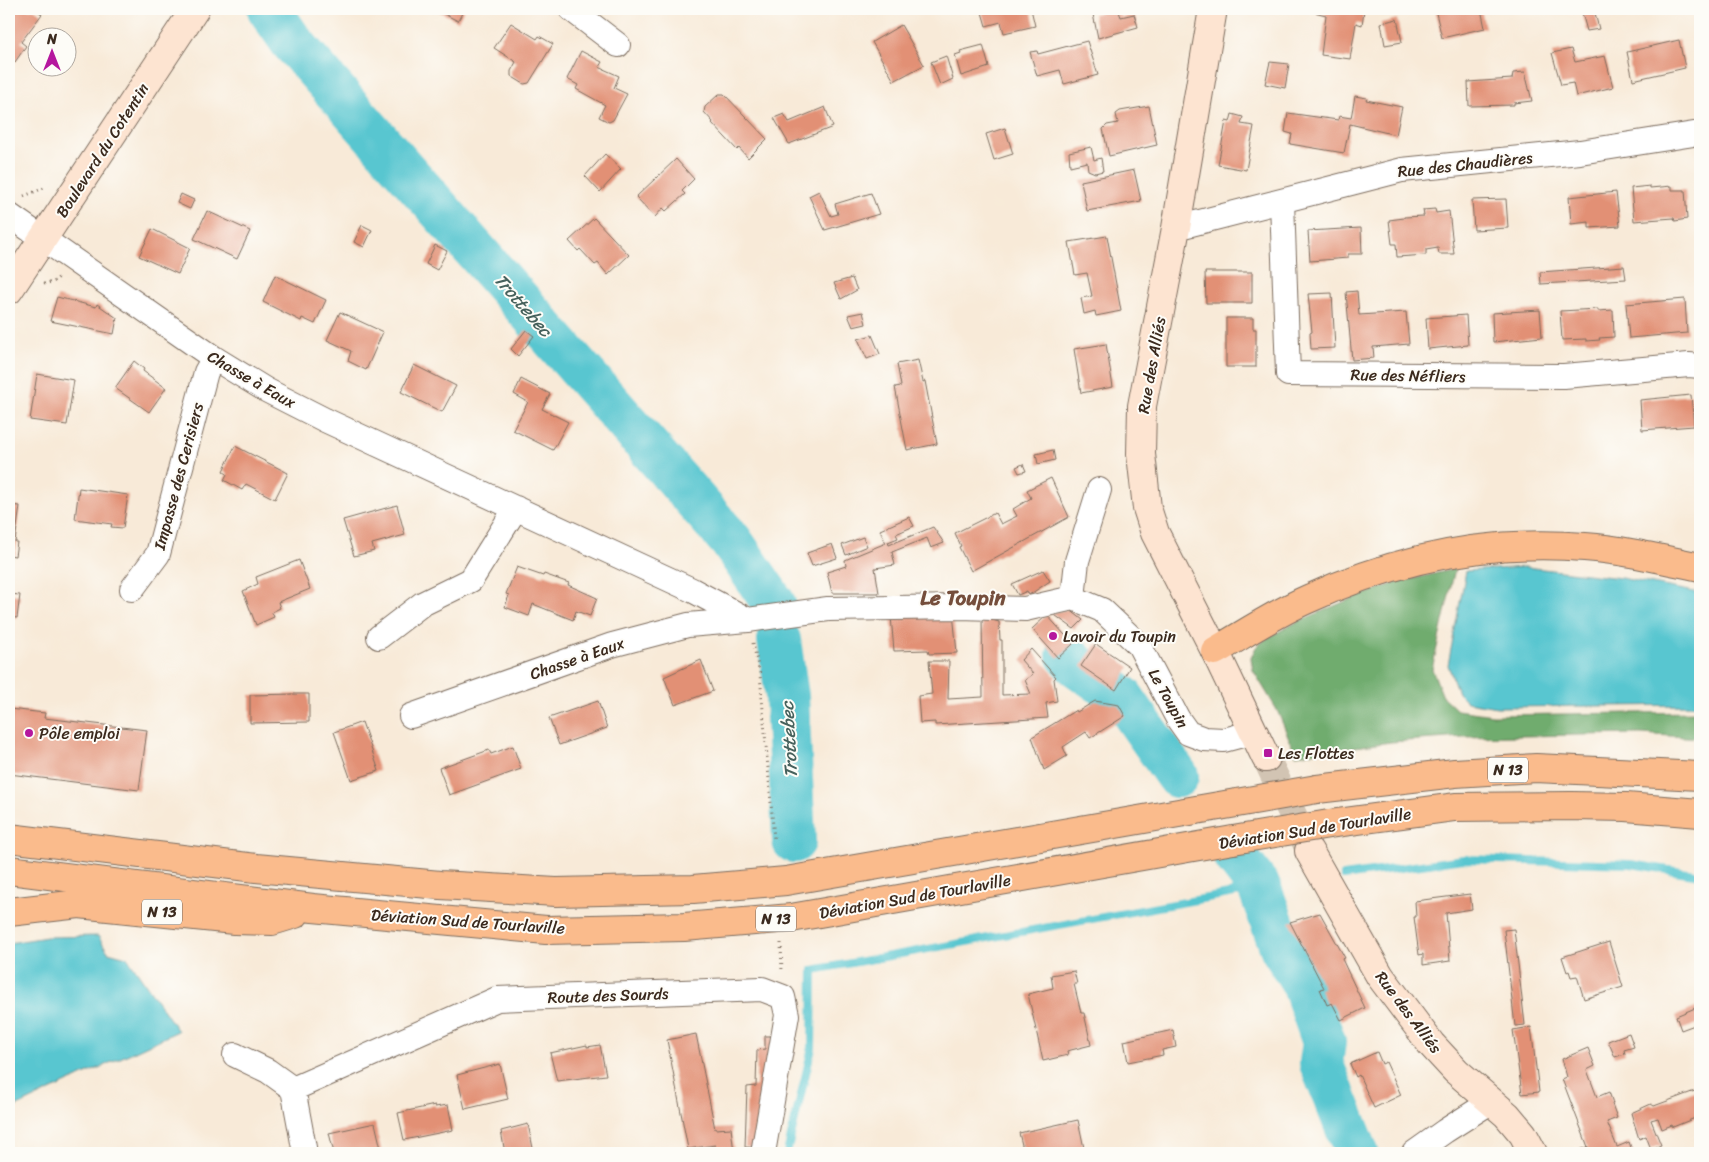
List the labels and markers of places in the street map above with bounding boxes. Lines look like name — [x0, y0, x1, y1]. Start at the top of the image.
place label: Lavoir du Toupin — [1063, 622, 1176, 651]
marker: Lavoir du Toupin — [1047, 630, 1059, 642]
place label: Pôle emploi — [39, 719, 120, 748]
marker: Pôle emploi — [23, 727, 35, 739]
place label: Les Flottes — [1278, 739, 1354, 768]
marker: Les Flottes — [1262, 747, 1274, 759]

